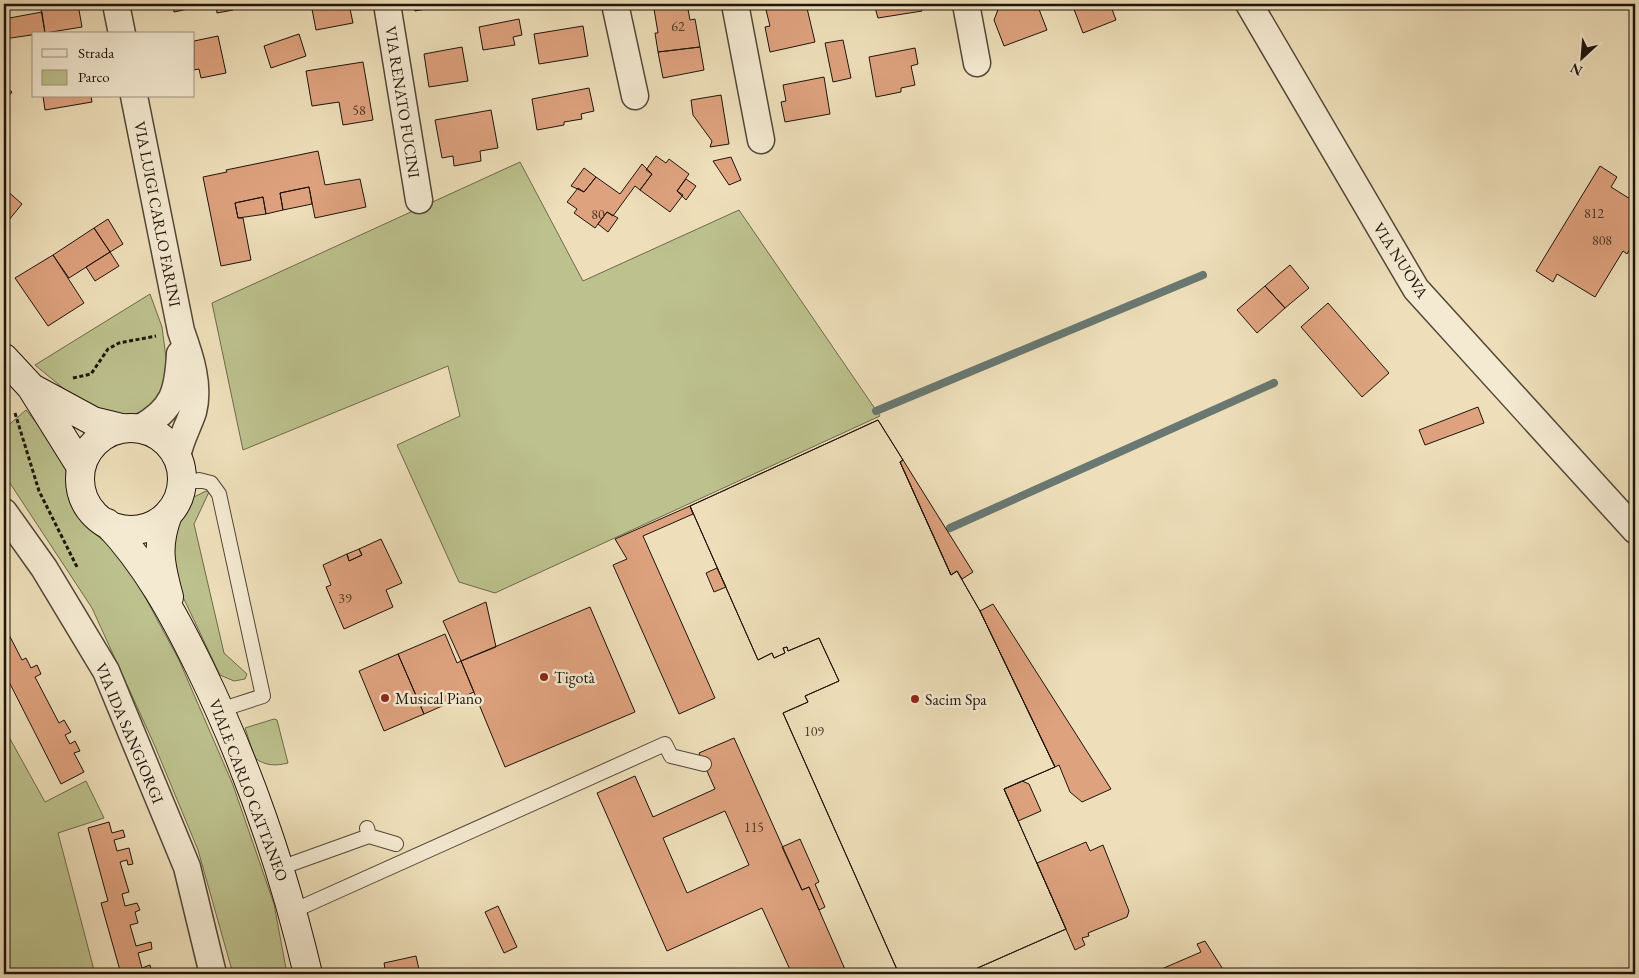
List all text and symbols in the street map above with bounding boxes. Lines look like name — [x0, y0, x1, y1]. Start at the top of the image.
house number: 62 — [671, 17, 685, 35]
street label: VIA RENATO FUCINI — [380, 24, 425, 180]
legend — [32, 32, 195, 98]
north arrow — [1556, 32, 1606, 82]
text: Strada — [78, 43, 114, 62]
text: N — [1567, 59, 1585, 80]
text: Parco — [78, 67, 110, 86]
house number: 58 — [352, 101, 366, 119]
street label: VIA LUIGI CARLO FARINI — [129, 119, 186, 309]
house number: 812 — [1584, 204, 1604, 222]
house number: 80 — [591, 205, 605, 223]
street label: VIA NUOVA — [1368, 218, 1433, 303]
house number: 808 — [1592, 231, 1612, 249]
house number: 39 — [338, 589, 352, 607]
street label: VIA IDA SANGIORGI — [90, 660, 169, 807]
place label: Tigotà — [554, 667, 596, 688]
marker: Tigotà — [538, 671, 550, 683]
place label: Musical Piano — [395, 688, 482, 709]
place label: Sacim Spa — [925, 689, 987, 710]
marker: Musical Piano — [379, 692, 391, 704]
marker: Sacim Spa — [909, 693, 921, 705]
street label: VIALE CARLO CATTANEO — [204, 696, 293, 884]
house number: 109 — [804, 722, 824, 740]
house number: 115 — [744, 818, 764, 836]

